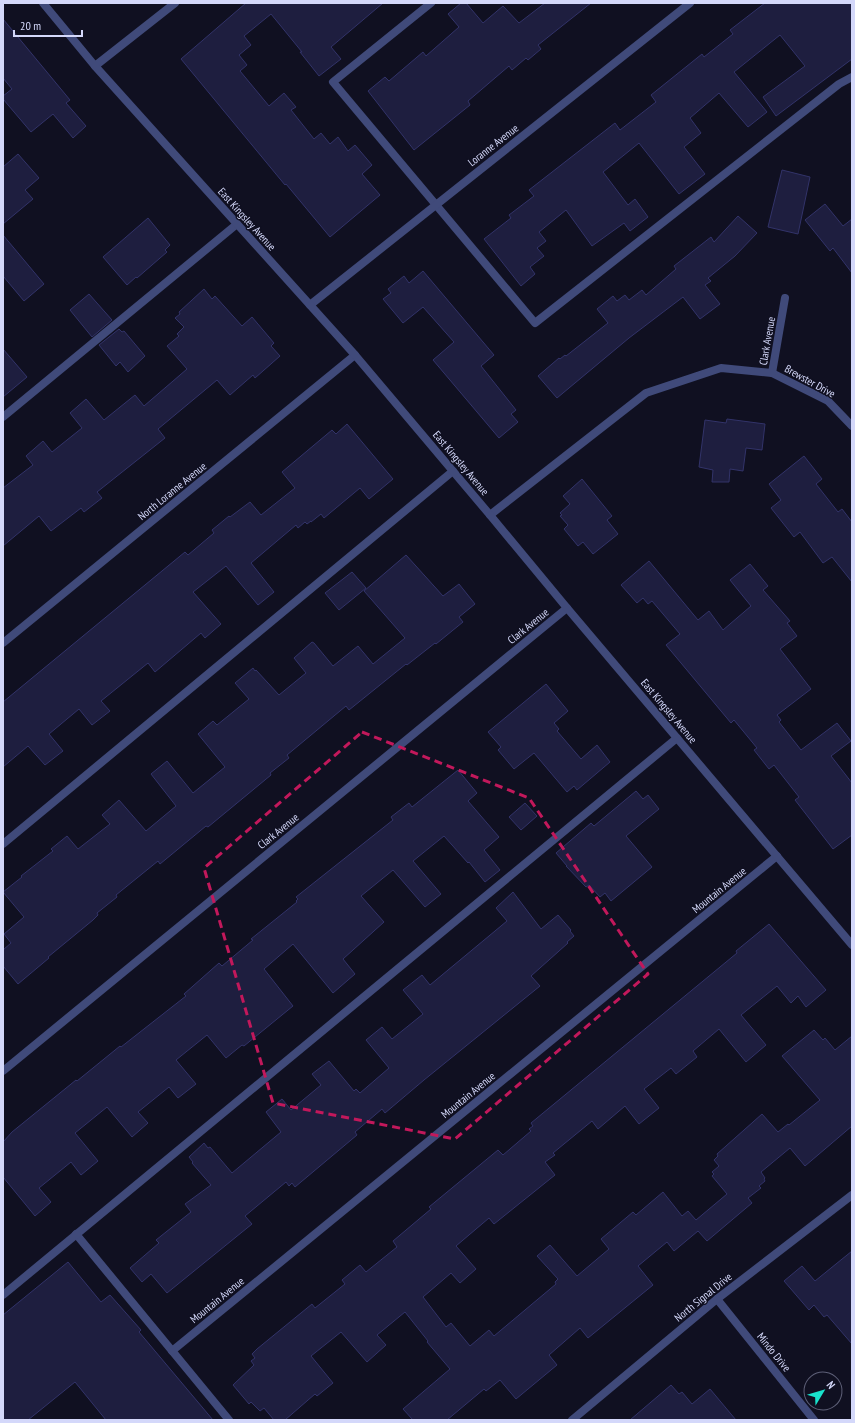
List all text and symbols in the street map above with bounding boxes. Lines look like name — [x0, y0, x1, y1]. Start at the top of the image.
scale bar — [14, 12, 82, 38]
text: 20 m — [20, 18, 41, 33]
street label: Loranne Avenue — [465, 121, 521, 169]
street label: East Kingsley Avenue — [215, 185, 279, 254]
street label: Clark Avenue — [756, 315, 778, 366]
street label: Brewster Drive — [782, 361, 838, 401]
street label: East Kingsley Avenue — [430, 428, 492, 498]
street label: North Loranne Avenue — [135, 459, 210, 523]
street label: Clark Avenue — [505, 605, 552, 647]
street label: East Kingsley Avenue — [638, 676, 700, 746]
street label: Clark Avenue — [255, 810, 302, 852]
street label: Mountain Avenue — [689, 864, 749, 916]
street label: Mountain Avenue — [438, 1069, 498, 1121]
street label: North Signal Drive — [671, 1269, 735, 1325]
street label: Mountain Avenue — [187, 1274, 247, 1326]
street label: Mindo Drive — [754, 1330, 794, 1375]
north arrow — [803, 1371, 843, 1411]
text: N — [824, 1378, 838, 1392]

